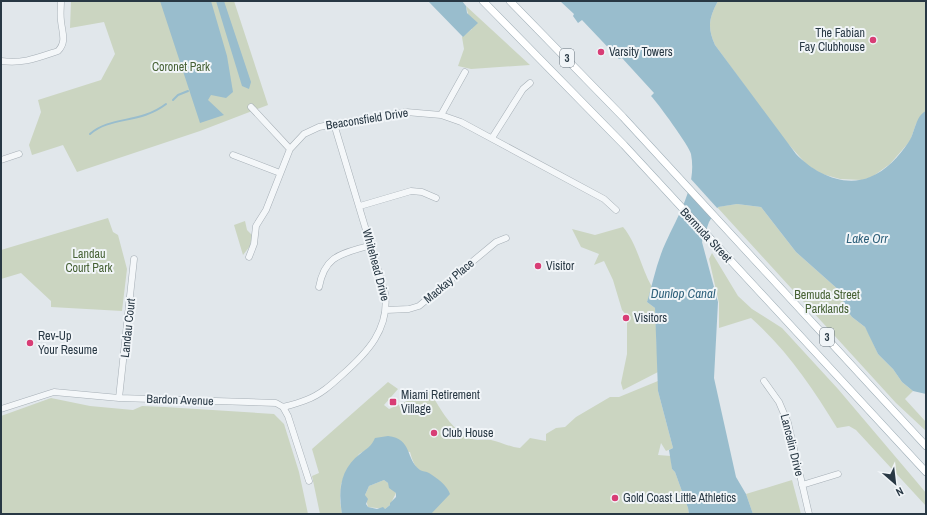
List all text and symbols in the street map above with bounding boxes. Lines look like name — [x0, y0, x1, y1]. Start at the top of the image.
place label: The Fabian Fay Clubhouse — [799, 25, 865, 55]
marker: The Fabian Fay Clubhouse — [868, 35, 878, 45]
place label: Varsity Towers — [609, 44, 673, 60]
marker: Varsity Towers — [596, 47, 606, 57]
road number: 3 — [560, 49, 574, 67]
park label: Coronet Park — [152, 59, 210, 75]
street label: Beaconsfield Drive — [325, 105, 409, 133]
street label: Bermuda Street — [677, 204, 736, 266]
street label: Whitehead Drive — [359, 227, 393, 303]
water label: Lake Orr — [846, 230, 888, 247]
park label: Landau Court Park — [65, 246, 113, 276]
street label: Mackay Place — [420, 255, 478, 307]
place label: Visitor — [546, 258, 575, 274]
marker: Visitor — [533, 261, 543, 271]
water label: Dunlop Canal — [651, 285, 716, 302]
park label: Bemuda Street Parklands — [794, 287, 860, 317]
street label: Landau Court — [117, 297, 139, 358]
place label: Visitors — [634, 310, 667, 326]
marker: Visitors — [621, 313, 631, 323]
place label: Rev-Up Your Resume — [38, 328, 97, 358]
road number: 3 — [820, 328, 834, 346]
marker: Rev-Up Your Resume — [25, 338, 35, 348]
place label: Miami Retirement Village — [401, 387, 480, 417]
street label: Bardon Avenue — [146, 391, 214, 409]
marker: Miami Retirement Village — [388, 397, 398, 407]
street label: Lancelin Drive — [777, 412, 807, 478]
place label: Club House — [442, 425, 493, 441]
marker: Club House — [429, 428, 439, 438]
north arrow — [875, 463, 915, 503]
text: N — [894, 484, 906, 500]
place label: Gold Coast Little Athletics — [623, 490, 736, 506]
marker: Gold Coast Little Athletics — [610, 493, 620, 503]

